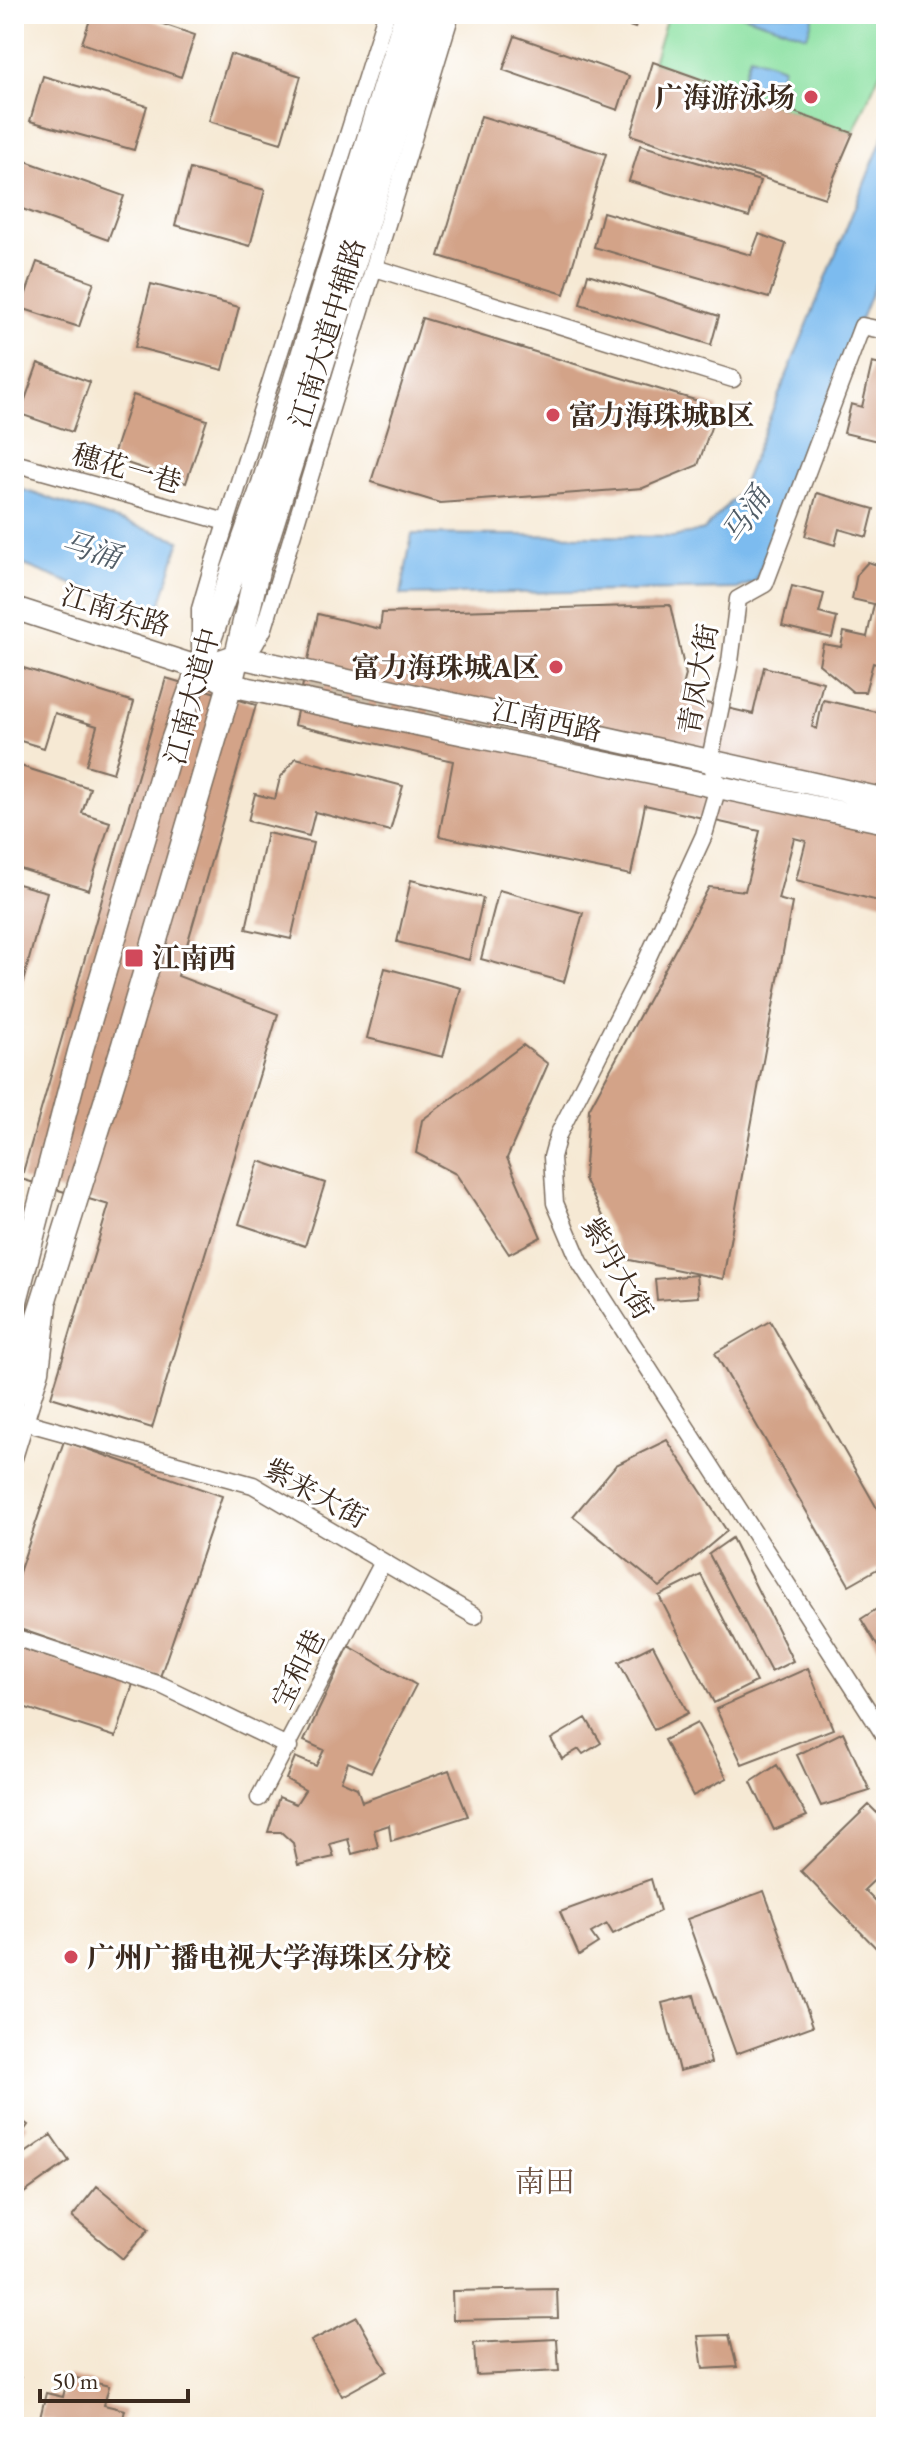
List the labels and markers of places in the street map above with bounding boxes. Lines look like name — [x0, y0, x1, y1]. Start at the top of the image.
place label: 广海游泳场 — [655, 79, 795, 115]
marker: 广海游泳场 — [802, 88, 820, 106]
place label: 富力海珠城B区 — [569, 397, 755, 433]
marker: 富力海珠城B区 — [544, 406, 562, 424]
place label: 富力海珠城A区 — [352, 649, 540, 685]
marker: 富力海珠城A区 — [547, 658, 565, 676]
place label: 江南西 — [152, 940, 236, 976]
marker: 江南西 — [123, 947, 145, 969]
place label: 广州广播电视大学海珠区分校 — [87, 1939, 451, 1975]
marker: 广州广播电视大学海珠区分校 — [62, 1948, 80, 1966]

